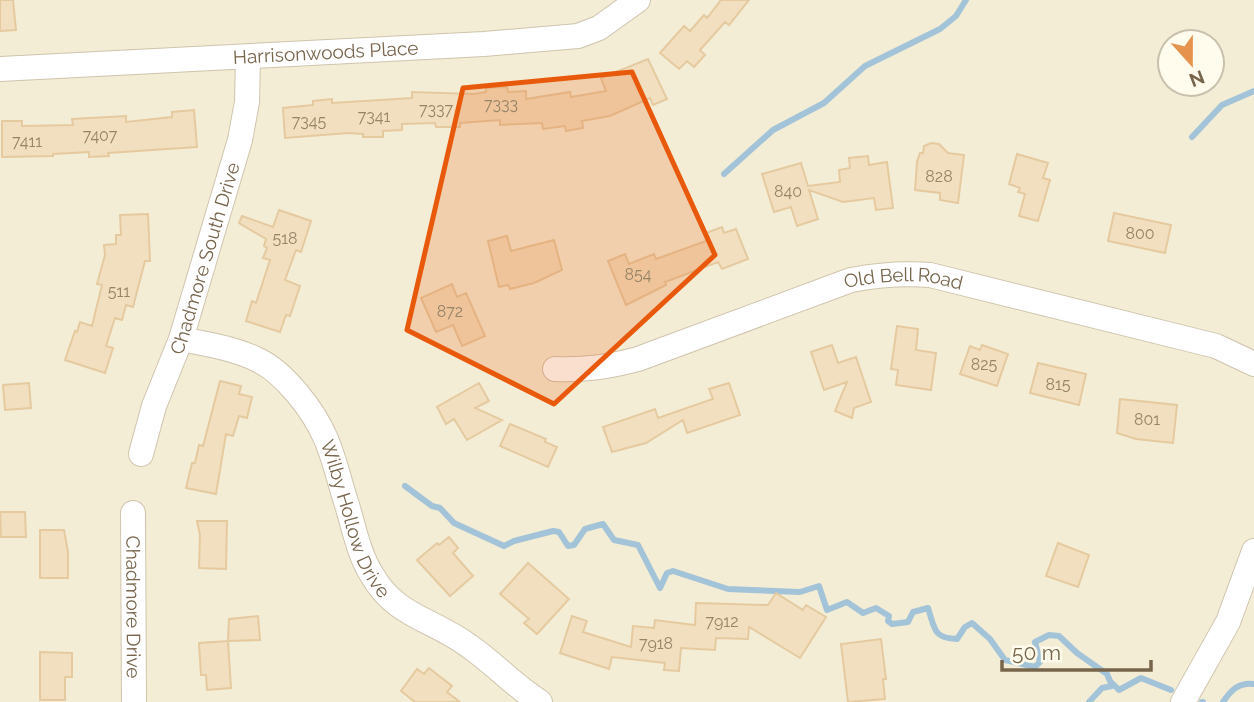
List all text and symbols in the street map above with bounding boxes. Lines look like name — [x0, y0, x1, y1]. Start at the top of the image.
north arrow — [1156, 28, 1226, 98]
street label: Harrisonwoods Place — [232, 36, 419, 68]
text: N — [1186, 66, 1208, 92]
house number: 7333 — [484, 95, 518, 114]
house number: 7337 — [419, 100, 454, 119]
house number: 7341 — [358, 107, 390, 126]
house number: 7345 — [292, 112, 327, 131]
house number: 7407 — [83, 126, 118, 145]
house number: 7411 — [12, 132, 42, 151]
street label: Chadmore South Drive — [165, 160, 244, 358]
house number: 828 — [925, 167, 953, 186]
house number: 840 — [774, 182, 802, 201]
house number: 800 — [1125, 224, 1155, 243]
house number: 518 — [272, 229, 298, 248]
street label: Old Bell Road — [840, 263, 965, 294]
house number: 854 — [625, 265, 652, 284]
house number: 511 — [108, 282, 130, 301]
house number: 872 — [437, 302, 463, 321]
house number: 825 — [971, 355, 998, 374]
house number: 815 — [1045, 375, 1071, 394]
house number: 801 — [1134, 410, 1160, 429]
street label: Wilby Hollow Drive — [316, 437, 395, 602]
street label: Chadmore Drive — [122, 536, 145, 678]
house number: 7912 — [705, 612, 739, 631]
scale bar — [1002, 628, 1151, 672]
house number: 7918 — [639, 634, 673, 653]
text: 50 m — [1012, 640, 1061, 665]

